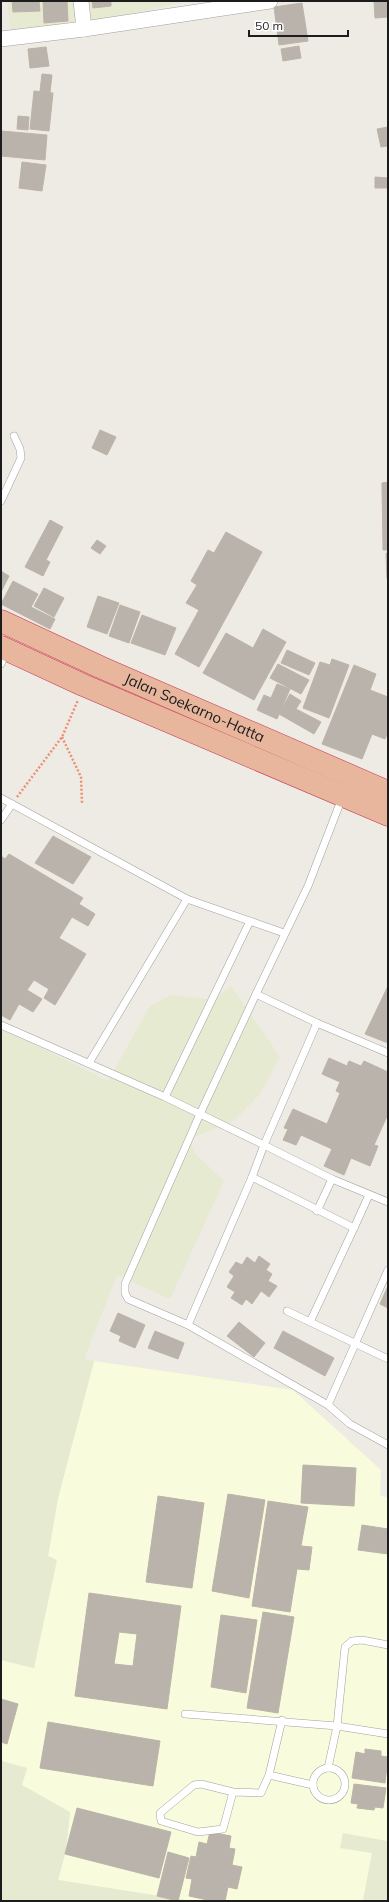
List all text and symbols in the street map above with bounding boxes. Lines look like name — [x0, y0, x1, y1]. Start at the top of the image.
scale bar — [249, 12, 348, 38]
text: 50 m — [255, 18, 283, 33]
street label: Jalan Soekarno-Hatta — [121, 669, 268, 746]

